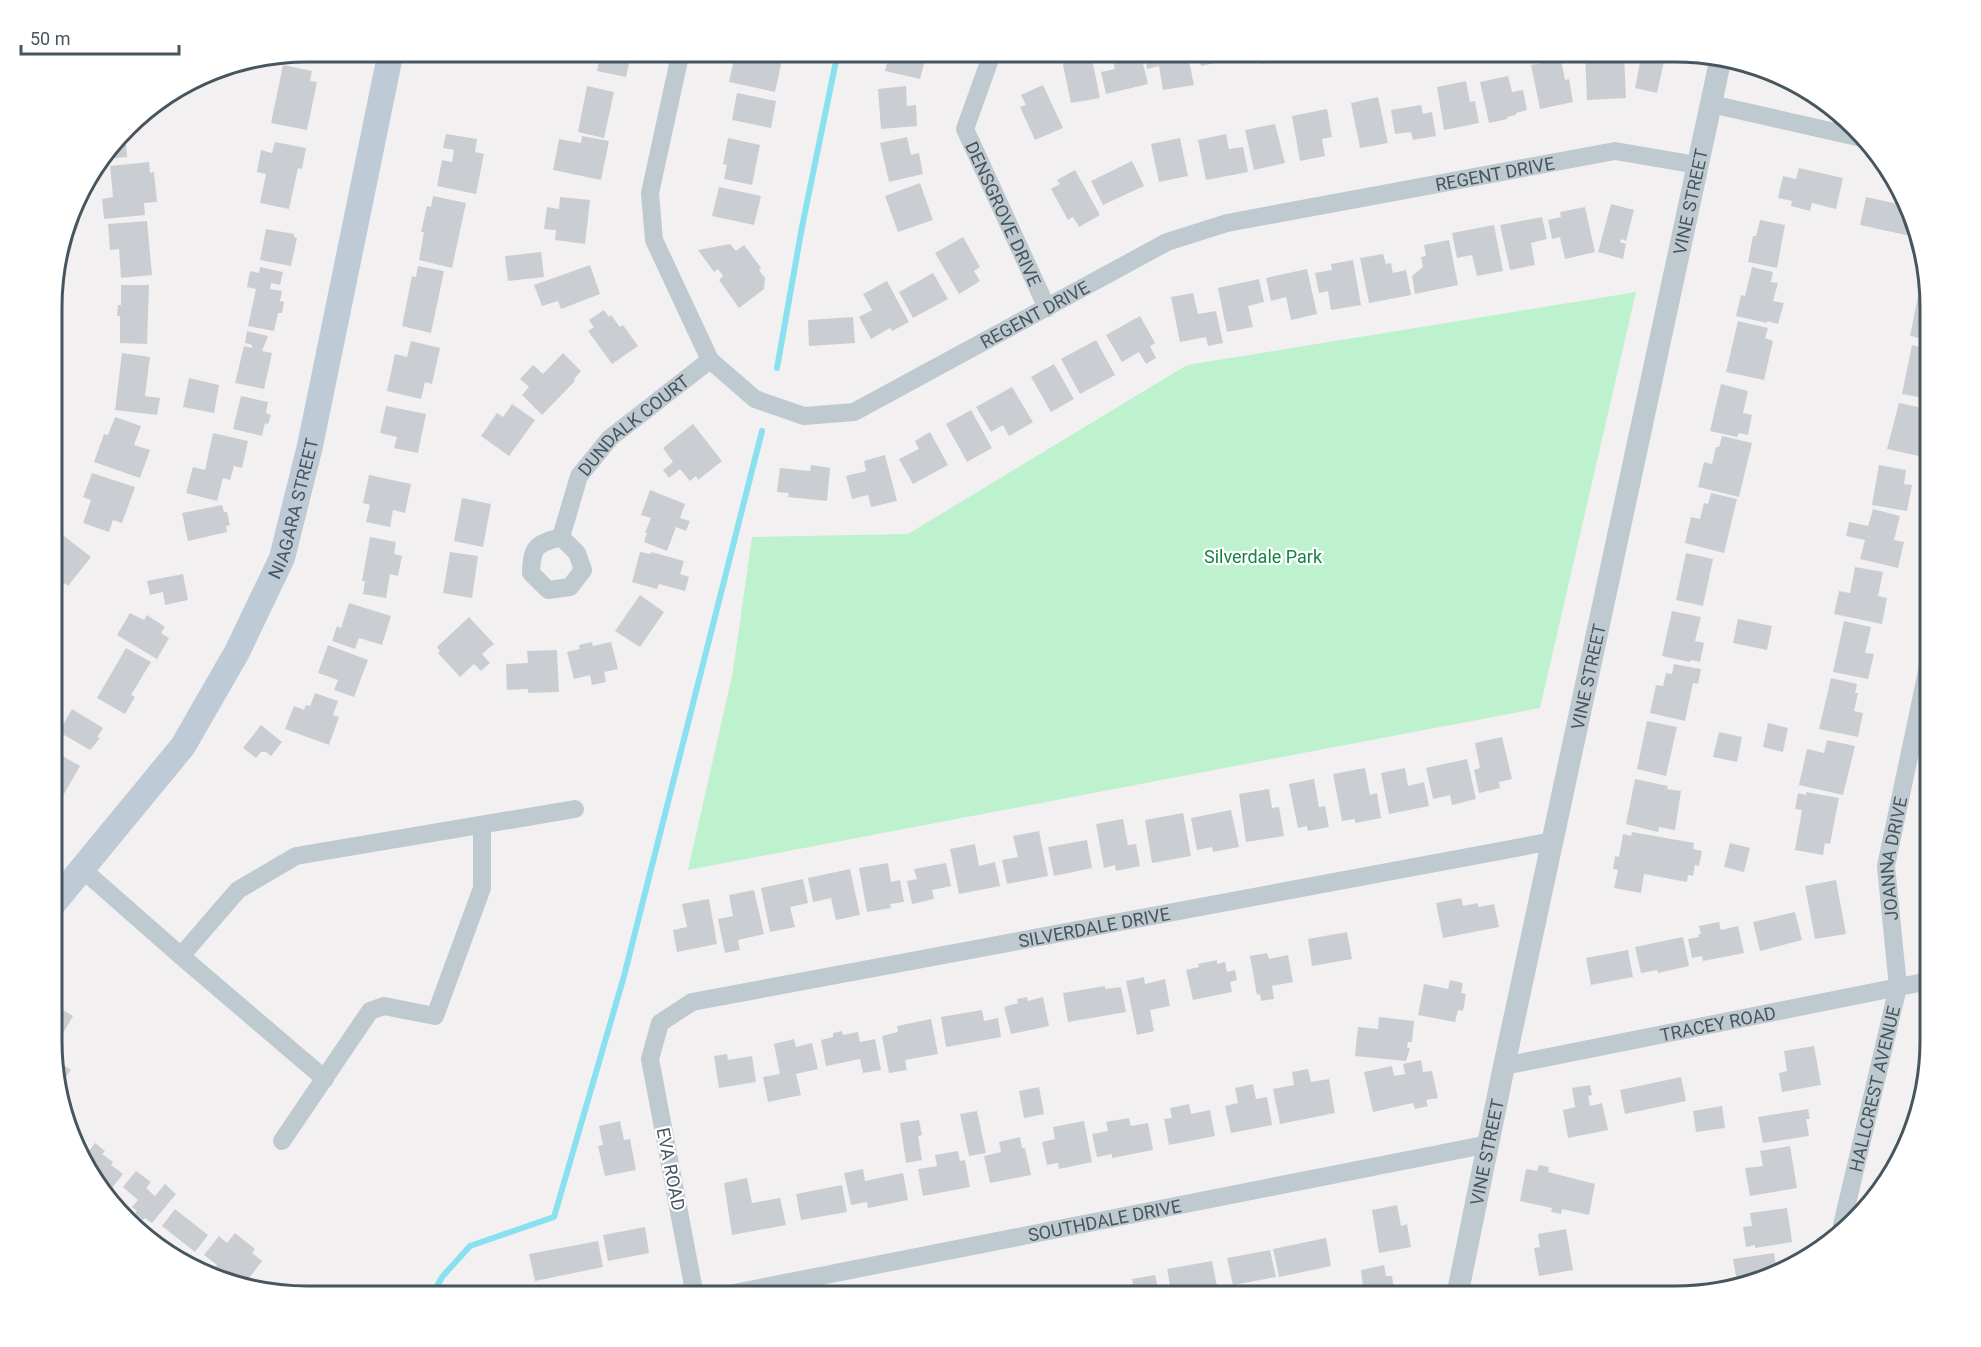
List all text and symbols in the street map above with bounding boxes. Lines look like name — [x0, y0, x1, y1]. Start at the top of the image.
scale bar — [21, 18, 178, 56]
text: 50 m — [30, 28, 70, 49]
street label: DENSGROVE DRIVE — [962, 138, 1046, 289]
street label: VINE STREET — [1668, 146, 1712, 256]
street label: REGENT DRIVE — [1433, 152, 1556, 195]
street label: REGENT DRIVE — [976, 276, 1093, 352]
street label: DUNDALK COURT — [573, 370, 693, 480]
street label: NIAGARA STREET — [263, 436, 322, 582]
park label: Silverdale Park — [1204, 546, 1323, 567]
street label: VINE STREET — [1566, 621, 1609, 732]
street label: JOANNA DRIVE — [1875, 795, 1911, 922]
street label: SILVERDALE DRIVE — [1017, 902, 1172, 951]
street label: TRACEY ROAD — [1658, 1001, 1777, 1045]
street label: HALLCREST AVENUE — [1844, 1004, 1904, 1174]
street label: VINE STREET — [1465, 1097, 1508, 1207]
street label: EVA ROAD — [653, 1126, 689, 1212]
street label: SOUTHDALE DRIVE — [1026, 1195, 1183, 1245]

